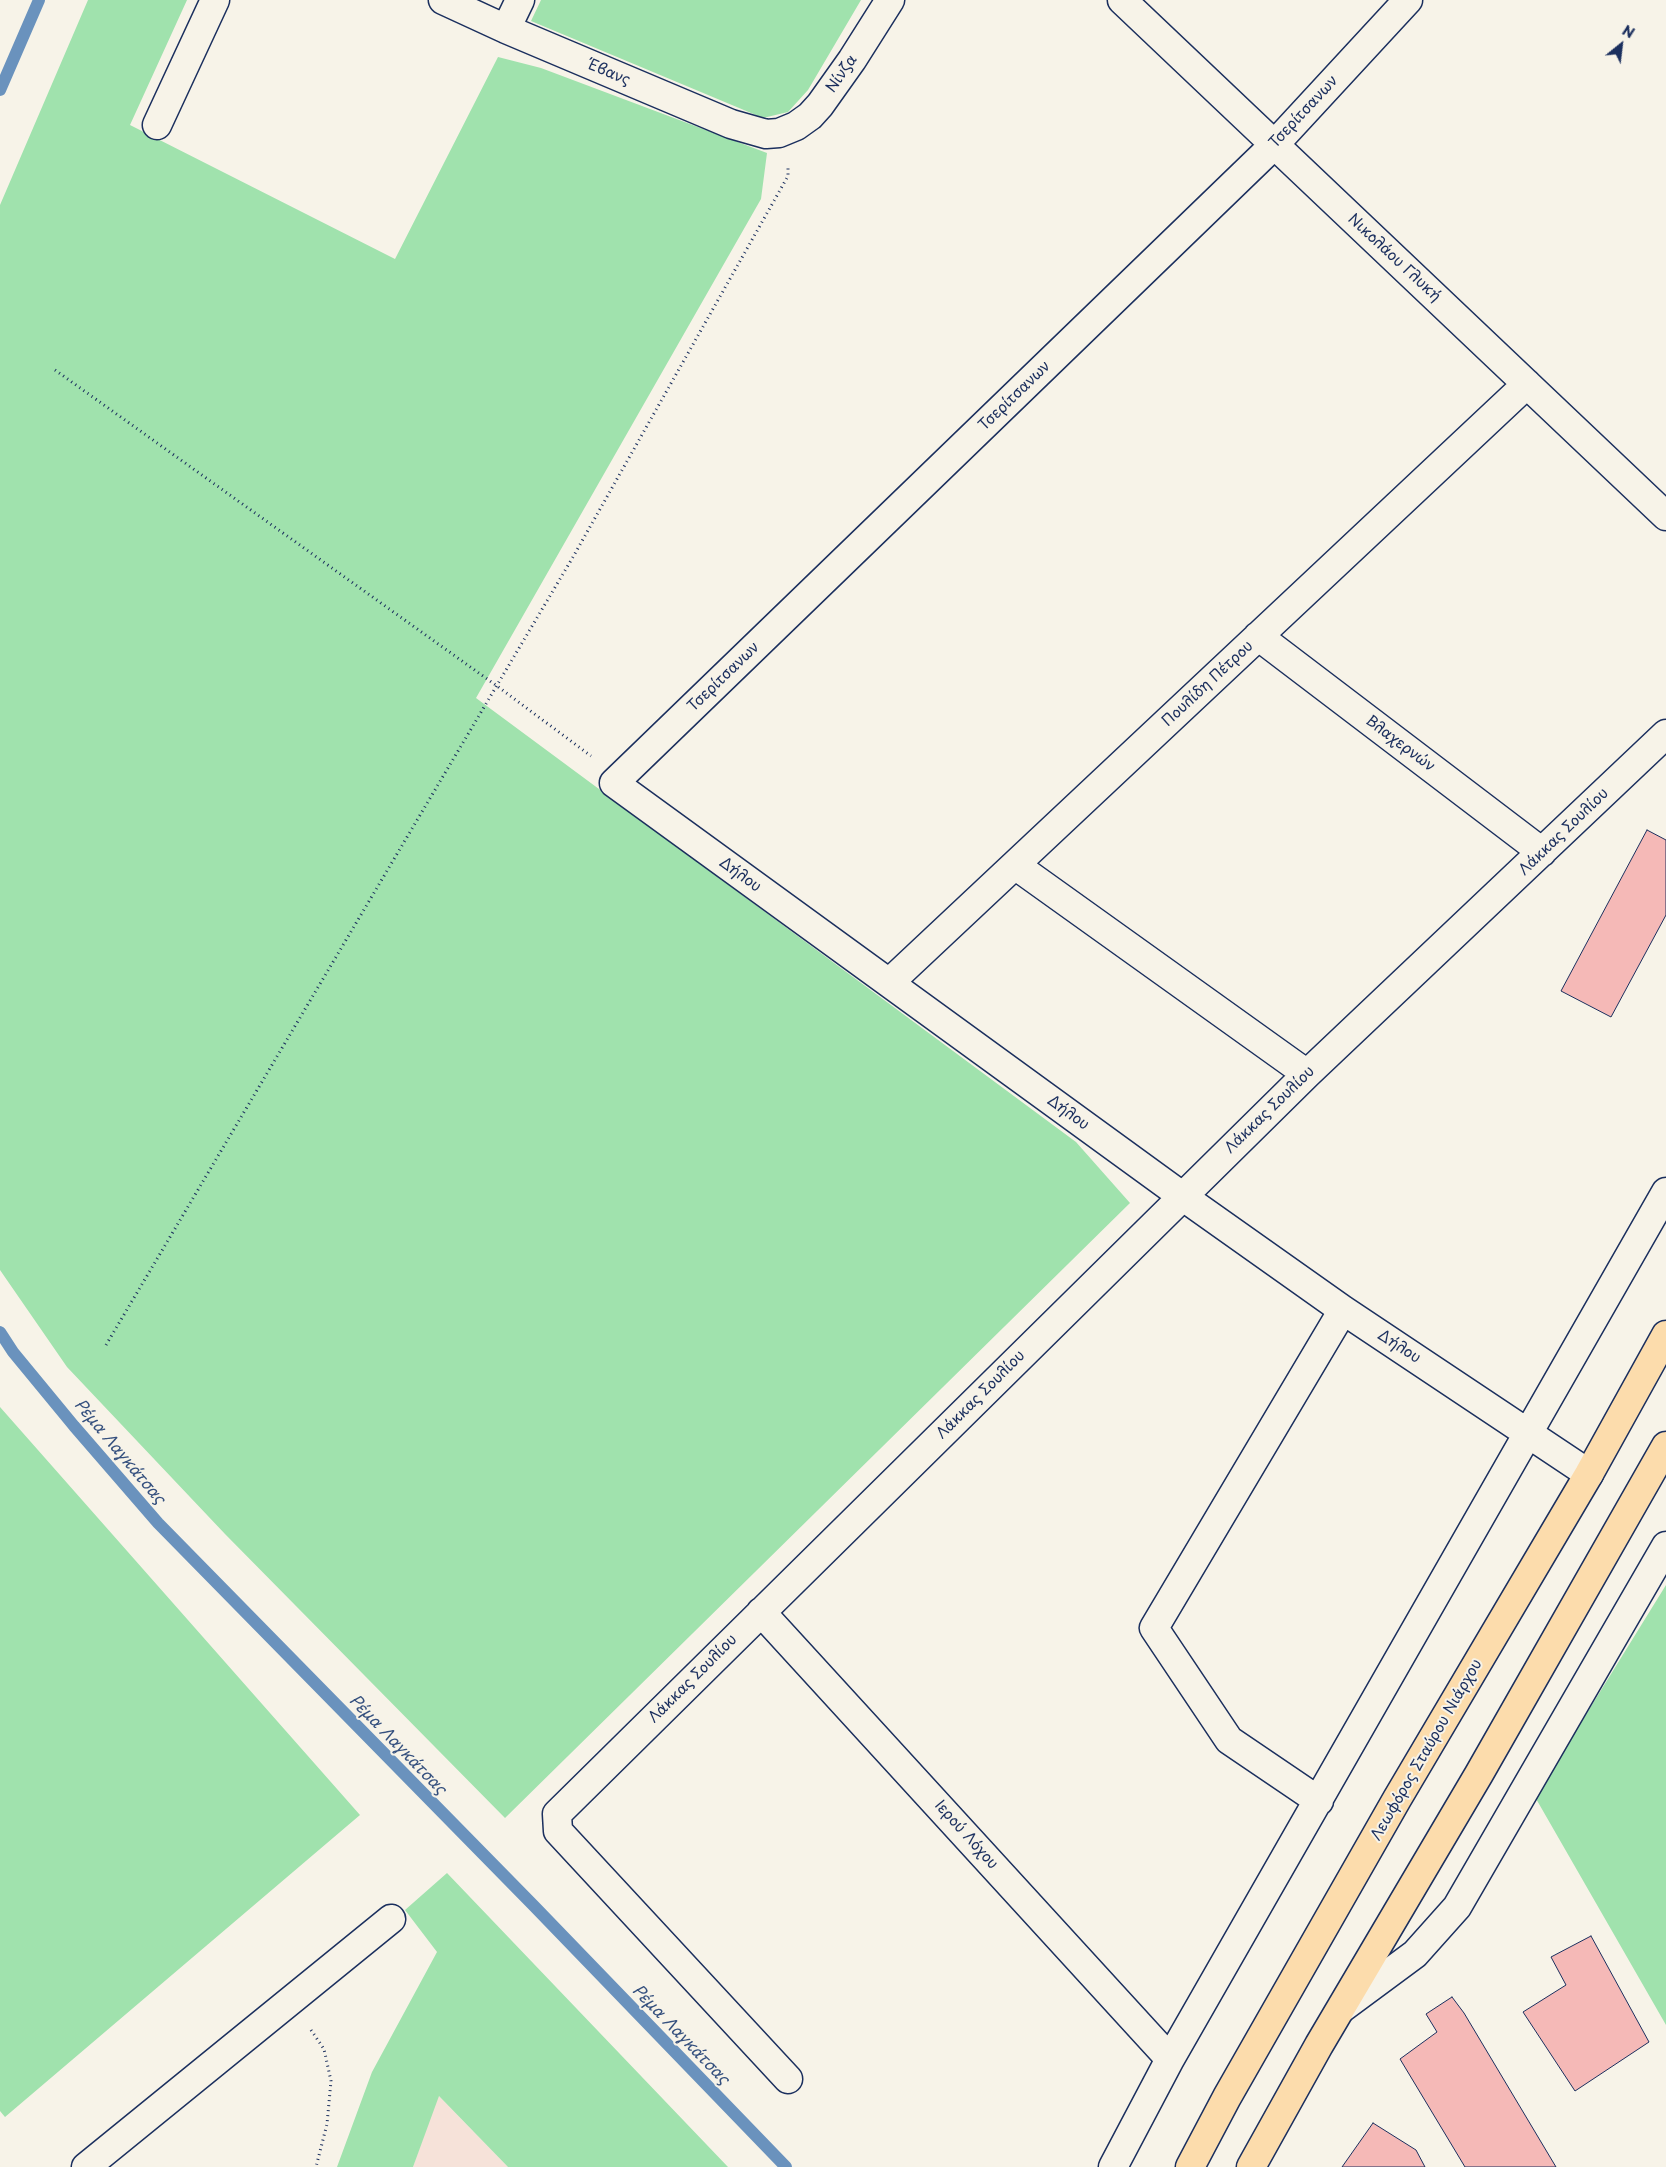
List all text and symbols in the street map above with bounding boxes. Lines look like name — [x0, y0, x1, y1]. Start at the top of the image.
north arrow — [1596, 20, 1646, 70]
text: N — [1619, 20, 1638, 43]
street label: Νίνζα — [823, 52, 861, 96]
street label: Έβανς — [585, 56, 633, 90]
street label: Τσερίτσανων — [1266, 72, 1342, 152]
street label: Νικολάου Γλυκή — [1344, 210, 1444, 306]
street label: Τσερίτσανων — [975, 357, 1055, 435]
street label: Πουλίδη Πέτρου — [1159, 637, 1257, 731]
street label: Τσερίτσανων — [684, 638, 764, 716]
street label: Βλαχερνών — [1362, 712, 1438, 776]
street label: Λάκκας Σουλίου — [1515, 785, 1613, 879]
street label: Δήλου — [716, 854, 764, 896]
street label: Λάκκας Σουλίου — [1221, 1063, 1319, 1157]
street label: Δήλου — [1044, 1092, 1092, 1134]
street label: Δήλου — [1374, 1327, 1424, 1367]
street label: Λάκκας Σουλίου — [933, 1347, 1029, 1443]
water label: Ρέμα Λαγκάτσας — [69, 1396, 169, 1508]
street label: Λάκκας Σουλίου — [645, 1631, 741, 1727]
street label: Λεωφόρος Σταύρου Νιάρχου — [1368, 1656, 1486, 1844]
water label: Ρέμα Λαγκάτσας — [344, 1691, 450, 1799]
street label: Ιερού Λόχου — [930, 1797, 1002, 1873]
water label: Ρέμα Λαγκάτσας — [627, 1981, 733, 2089]

